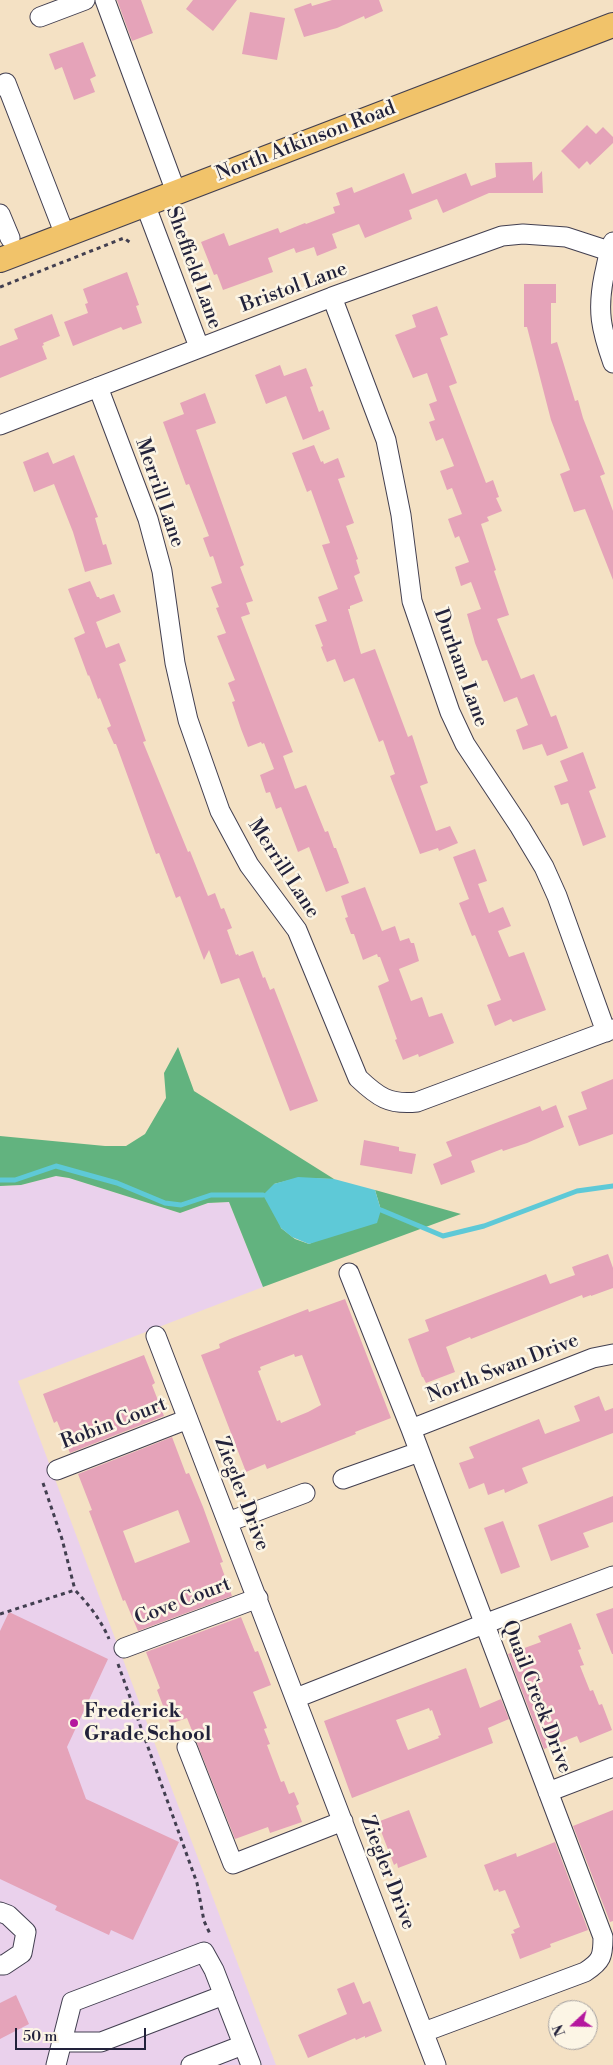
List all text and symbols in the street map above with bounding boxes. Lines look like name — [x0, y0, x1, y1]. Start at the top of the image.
street label: North Atkinson Road — [213, 97, 399, 187]
street label: Sheffield Lane — [160, 204, 226, 332]
street label: Bristol Lane — [237, 258, 351, 318]
street label: Merrill Lane — [129, 435, 189, 551]
street label: Durham Lane — [427, 605, 493, 731]
street label: Merrill Lane — [242, 815, 324, 923]
street label: North Swan Drive — [424, 1329, 582, 1409]
street label: Robin Court — [58, 1393, 170, 1455]
street label: Ziegler Drive — [208, 1434, 274, 1554]
street label: Cove Court — [132, 1573, 234, 1631]
street label: Quail Creek Drive — [496, 1617, 576, 1777]
place label: Frederick Grade School — [84, 1700, 211, 1747]
marker: Frederick Grade School — [68, 1717, 80, 1729]
street label: Ziegler Drive — [354, 1813, 420, 1933]
north arrow — [548, 2000, 598, 2050]
scale bar — [18, 2018, 149, 2050]
text: N — [550, 2022, 570, 2038]
text: 50 m — [23, 2027, 57, 2046]

